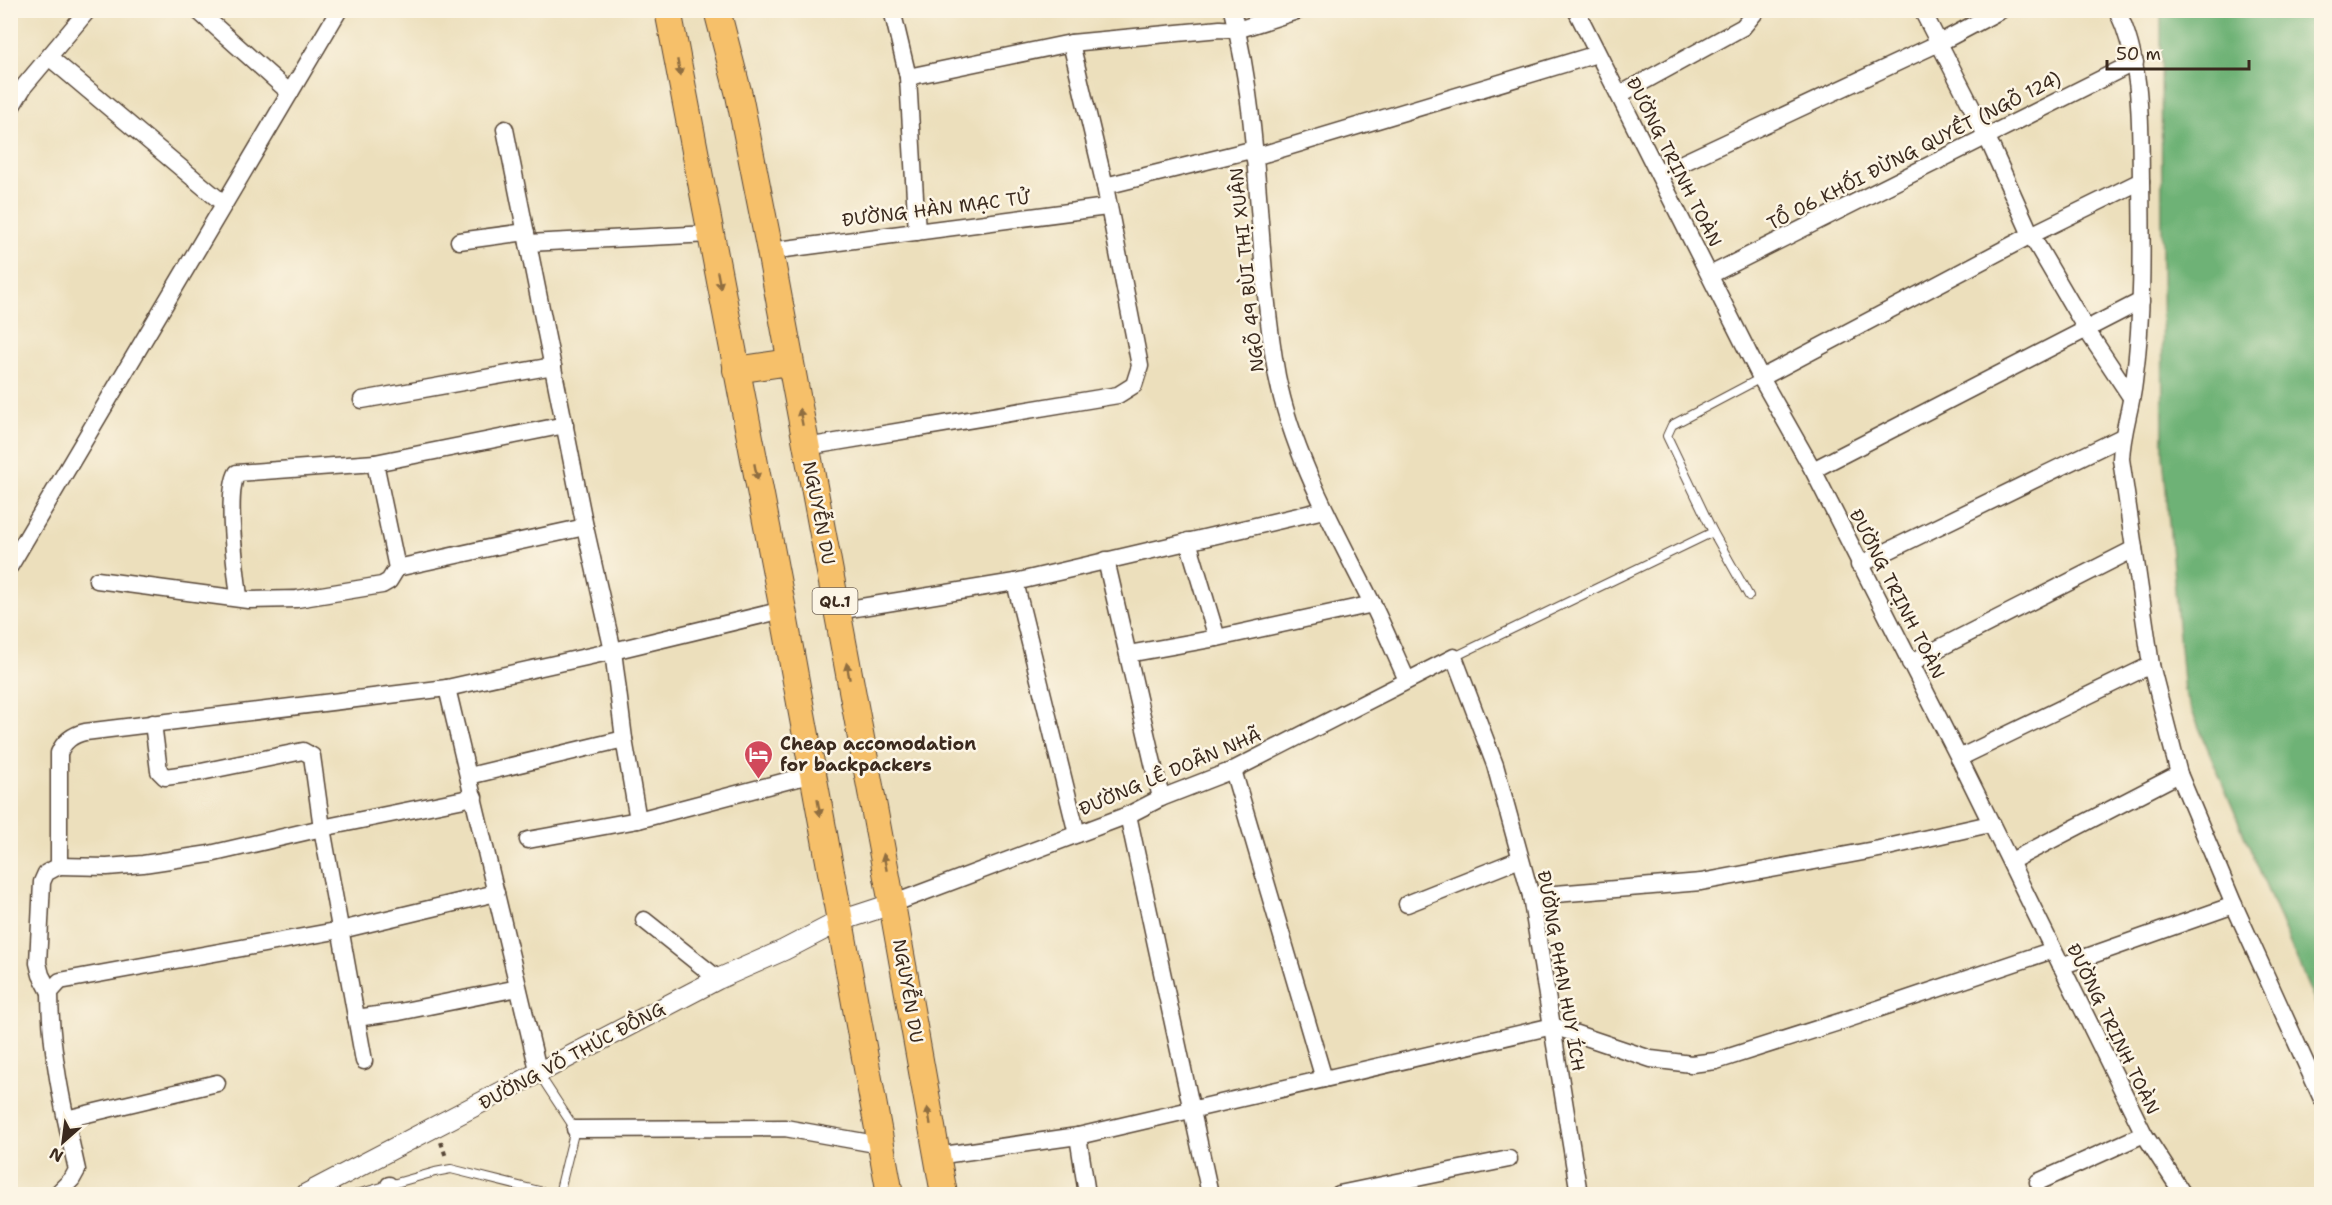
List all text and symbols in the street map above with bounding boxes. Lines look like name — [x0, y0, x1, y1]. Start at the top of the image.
scale bar — [2107, 33, 2250, 71]
text: 50 m — [2116, 42, 2161, 66]
one-way arrow — [675, 59, 684, 78]
street label: TỔ 06 KHỐI ĐỪNG QUYỀT (NGÕ 124) — [1762, 64, 2065, 236]
street label: ĐƯỜNG TRỊNH TOÀN — [1621, 73, 1727, 251]
street label: NGÕ 49 BÙI THỊ XUÂN — [1224, 167, 1270, 373]
street label: ĐƯỜNG HÀN MẠC TỬ — [841, 185, 1032, 232]
one-way arrow — [715, 271, 724, 290]
one-way arrow — [796, 407, 805, 426]
street label: NGUYỄN DU — [797, 459, 843, 567]
one-way arrow — [752, 462, 761, 481]
street label: ĐƯỜNG TRỊNH TOÀN — [1844, 505, 1950, 683]
road number: QL.1 — [812, 588, 858, 614]
one-way arrow — [844, 661, 853, 680]
street label: ĐƯỜNG LÊ DOÃN NHÃ — [1075, 723, 1265, 821]
place label: Cheap accomodation for backpackers — [780, 732, 976, 777]
hotel icon: Cheap accomodation for backpackers — [743, 738, 775, 780]
one-way arrow — [815, 798, 824, 817]
one-way arrow — [880, 853, 889, 872]
street label: ĐƯỜNG PHAN HUY ÍCH — [1532, 869, 1590, 1073]
street label: NGUYỄN DU — [887, 937, 931, 1045]
street label: ĐƯỜNG TRỊNH TOÀN — [2061, 940, 2165, 1118]
street label: ĐƯỜNG VÕ THÚC ĐỒNG — [474, 995, 670, 1115]
one-way arrow — [924, 1107, 933, 1126]
north arrow — [33, 1112, 93, 1172]
text: N — [46, 1143, 67, 1167]

